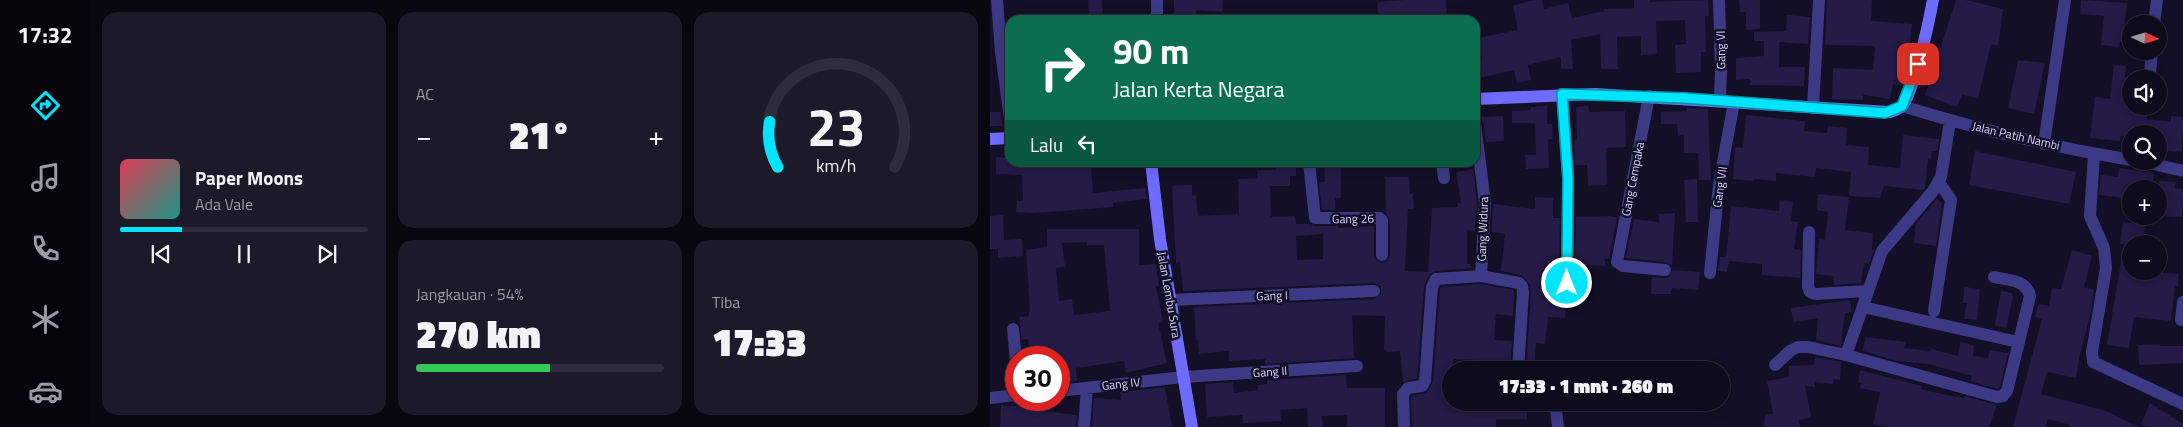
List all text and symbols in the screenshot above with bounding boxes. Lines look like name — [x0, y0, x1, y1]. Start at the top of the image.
north arrow — [2122, 15, 2168, 60]
map controls — [2122, 15, 2167, 280]
text: 17:32 — [18, 18, 72, 52]
text: 90 m — [1113, 24, 1189, 78]
street label: Gang VI — [1711, 31, 1730, 69]
icon: right — [1030, 35, 1095, 100]
pin — [1897, 43, 1939, 85]
icon: arrive — [1904, 50, 1932, 78]
button: sound — [2122, 70, 2167, 115]
text: Jalan Kerta Negara — [1113, 72, 1284, 106]
text: AC — [416, 82, 434, 106]
text: 23 — [807, 87, 865, 166]
icon: directions — [28, 88, 63, 123]
text: 21° — [509, 106, 571, 164]
text: − — [416, 114, 432, 157]
text: + — [648, 114, 664, 157]
street label: Jalan Patih Nambi — [1970, 116, 2062, 155]
button: search — [2122, 125, 2167, 170]
text: Lalu — [1030, 130, 1063, 159]
icon: left — [1073, 130, 1101, 158]
street label: Gang Cempaka — [1616, 140, 1649, 218]
text: km/h — [816, 152, 856, 179]
icon: music — [28, 160, 63, 195]
text: Paper Moons — [195, 163, 303, 192]
street label: Gang VII — [1707, 165, 1732, 209]
button: + — [2122, 180, 2167, 225]
text: Ada Vale — [195, 192, 253, 216]
street label: Gang Widura — [1472, 196, 1493, 262]
street label: Gang 26 — [1332, 209, 1374, 228]
icon: phone — [28, 231, 63, 266]
button: − — [2122, 235, 2167, 280]
icon: previous — [147, 240, 175, 268]
icon: pause — [230, 240, 258, 268]
icon: next — [313, 240, 341, 268]
street label: Jalan Lembu Sura — [1153, 250, 1186, 340]
position arrow — [1540, 256, 1592, 308]
text: Jangkauan · 54% — [416, 282, 524, 306]
street label: Gang I — [1256, 285, 1288, 306]
text: Tiba — [712, 290, 740, 314]
icon: climate — [28, 302, 63, 337]
text: 270 km — [416, 305, 541, 363]
text: 17:33 — [712, 313, 807, 371]
speed limit sign: 30 — [1005, 346, 1070, 411]
street label: Gang II — [1252, 361, 1288, 382]
text: 17:33 · 1 mnt · 260 m — [1499, 371, 1673, 400]
street label: Gang IV — [1101, 372, 1141, 395]
icon: car — [28, 374, 63, 409]

